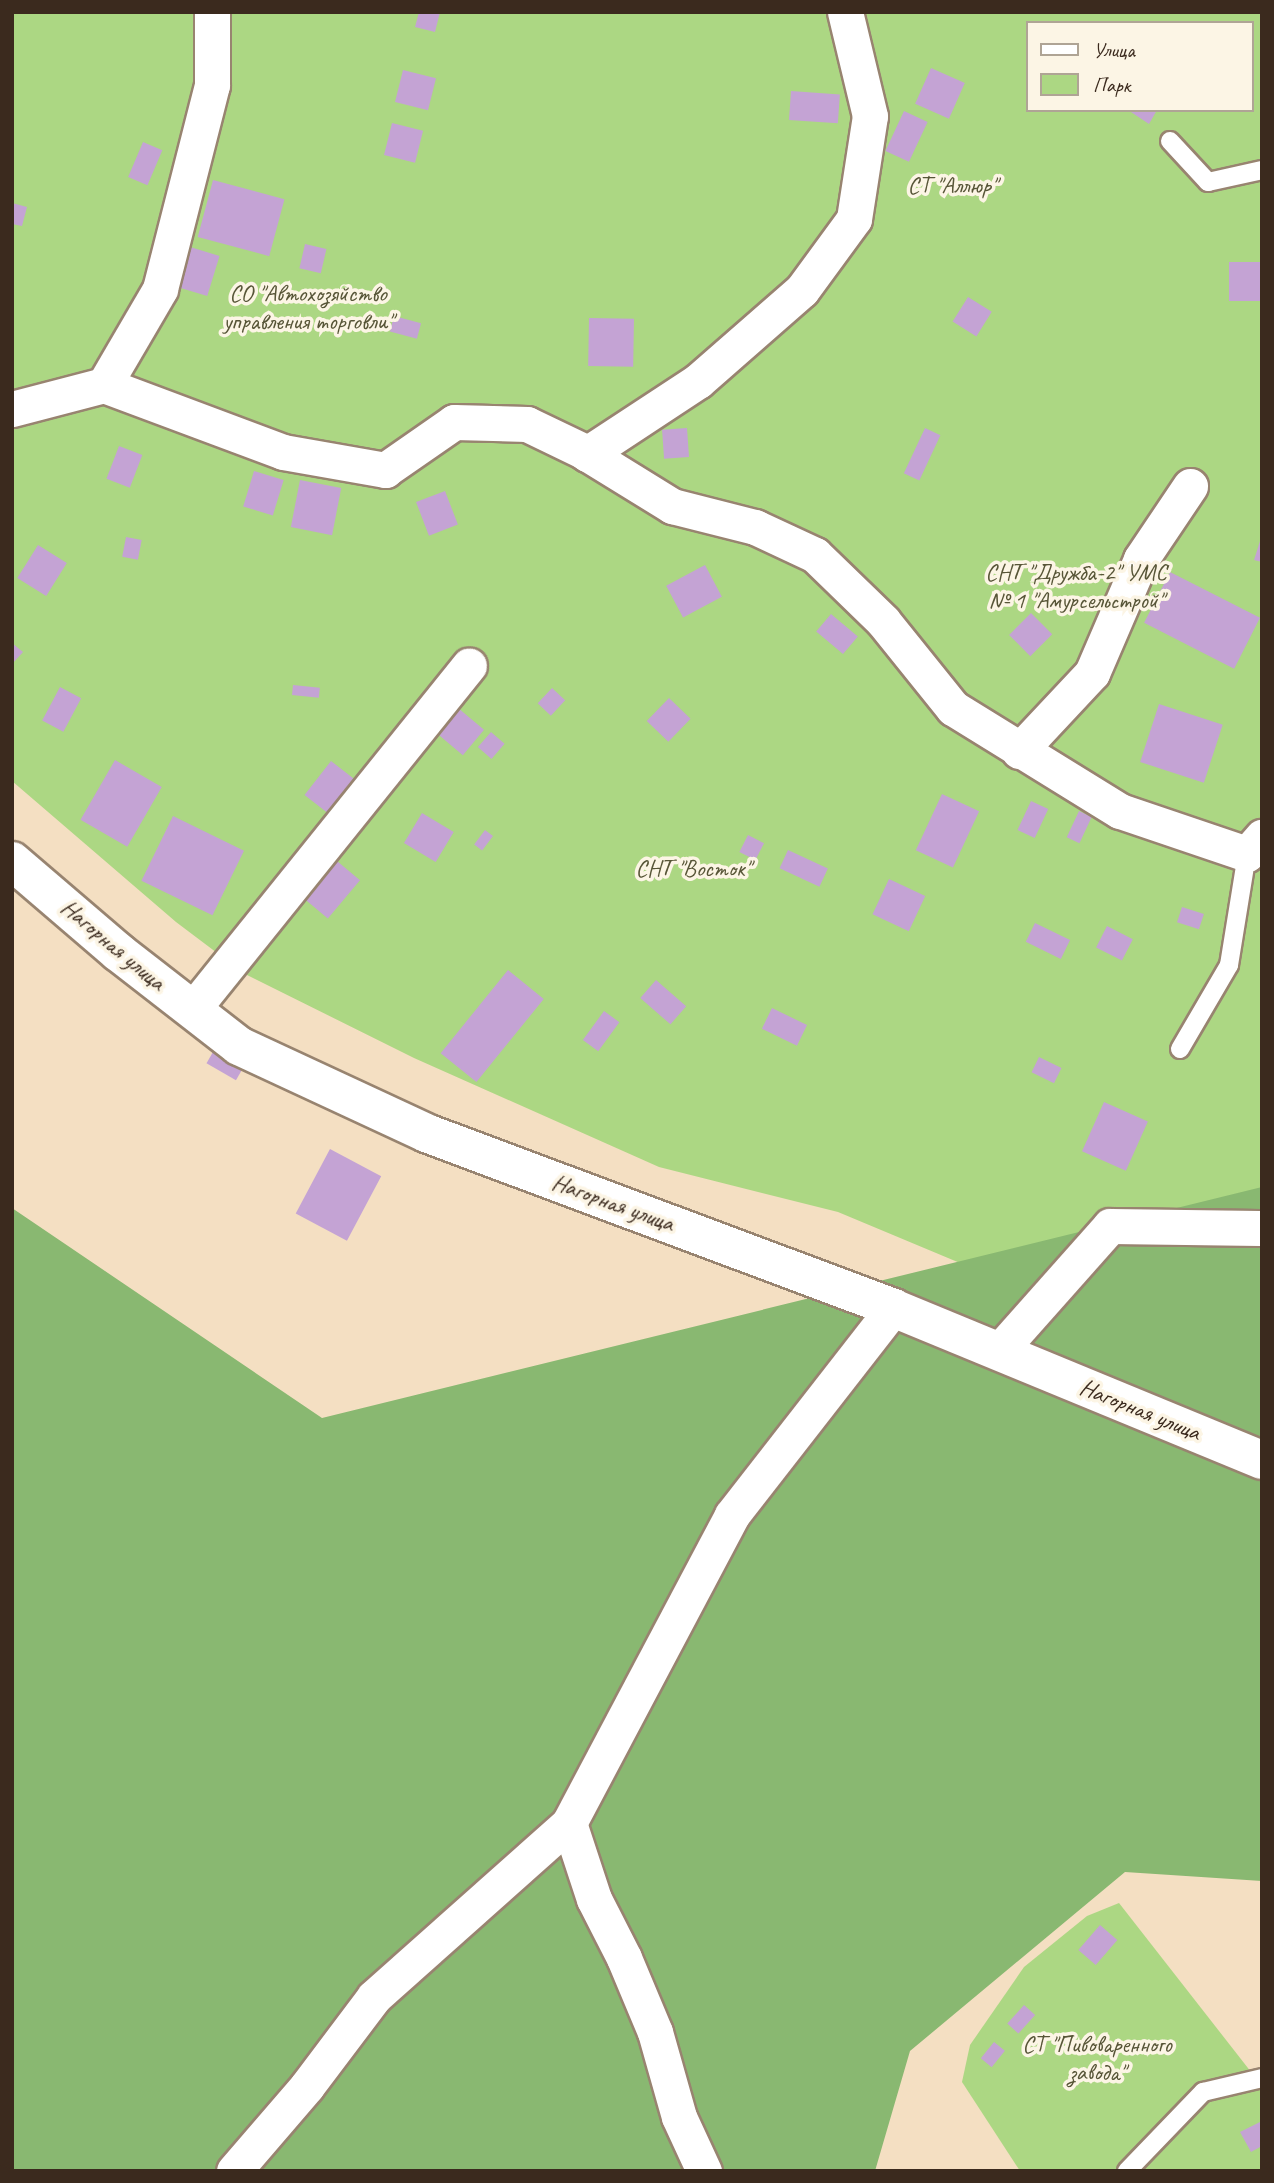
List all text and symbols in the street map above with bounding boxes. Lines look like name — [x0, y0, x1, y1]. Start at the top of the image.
legend — [1026, 21, 1253, 112]
text: Улица — [1093, 37, 1135, 63]
text: Парк — [1093, 72, 1130, 98]
park label: СТ "Аллюр" — [907, 172, 997, 200]
park label: СО "Автохозяйство управления торговли" — [226, 280, 390, 336]
park label: СНТ "Дружба-2" УМС № 1 "Амурсельстрой" — [985, 559, 1167, 615]
park label: СНТ "Восток" — [636, 855, 750, 883]
street label: Нагорная улица — [54, 893, 172, 997]
street label: Нагорная улица — [548, 1167, 678, 1239]
street label: Нагорная улица — [1075, 1373, 1205, 1447]
park label: СТ "Пивоваренного завода" — [1022, 2031, 1172, 2087]

